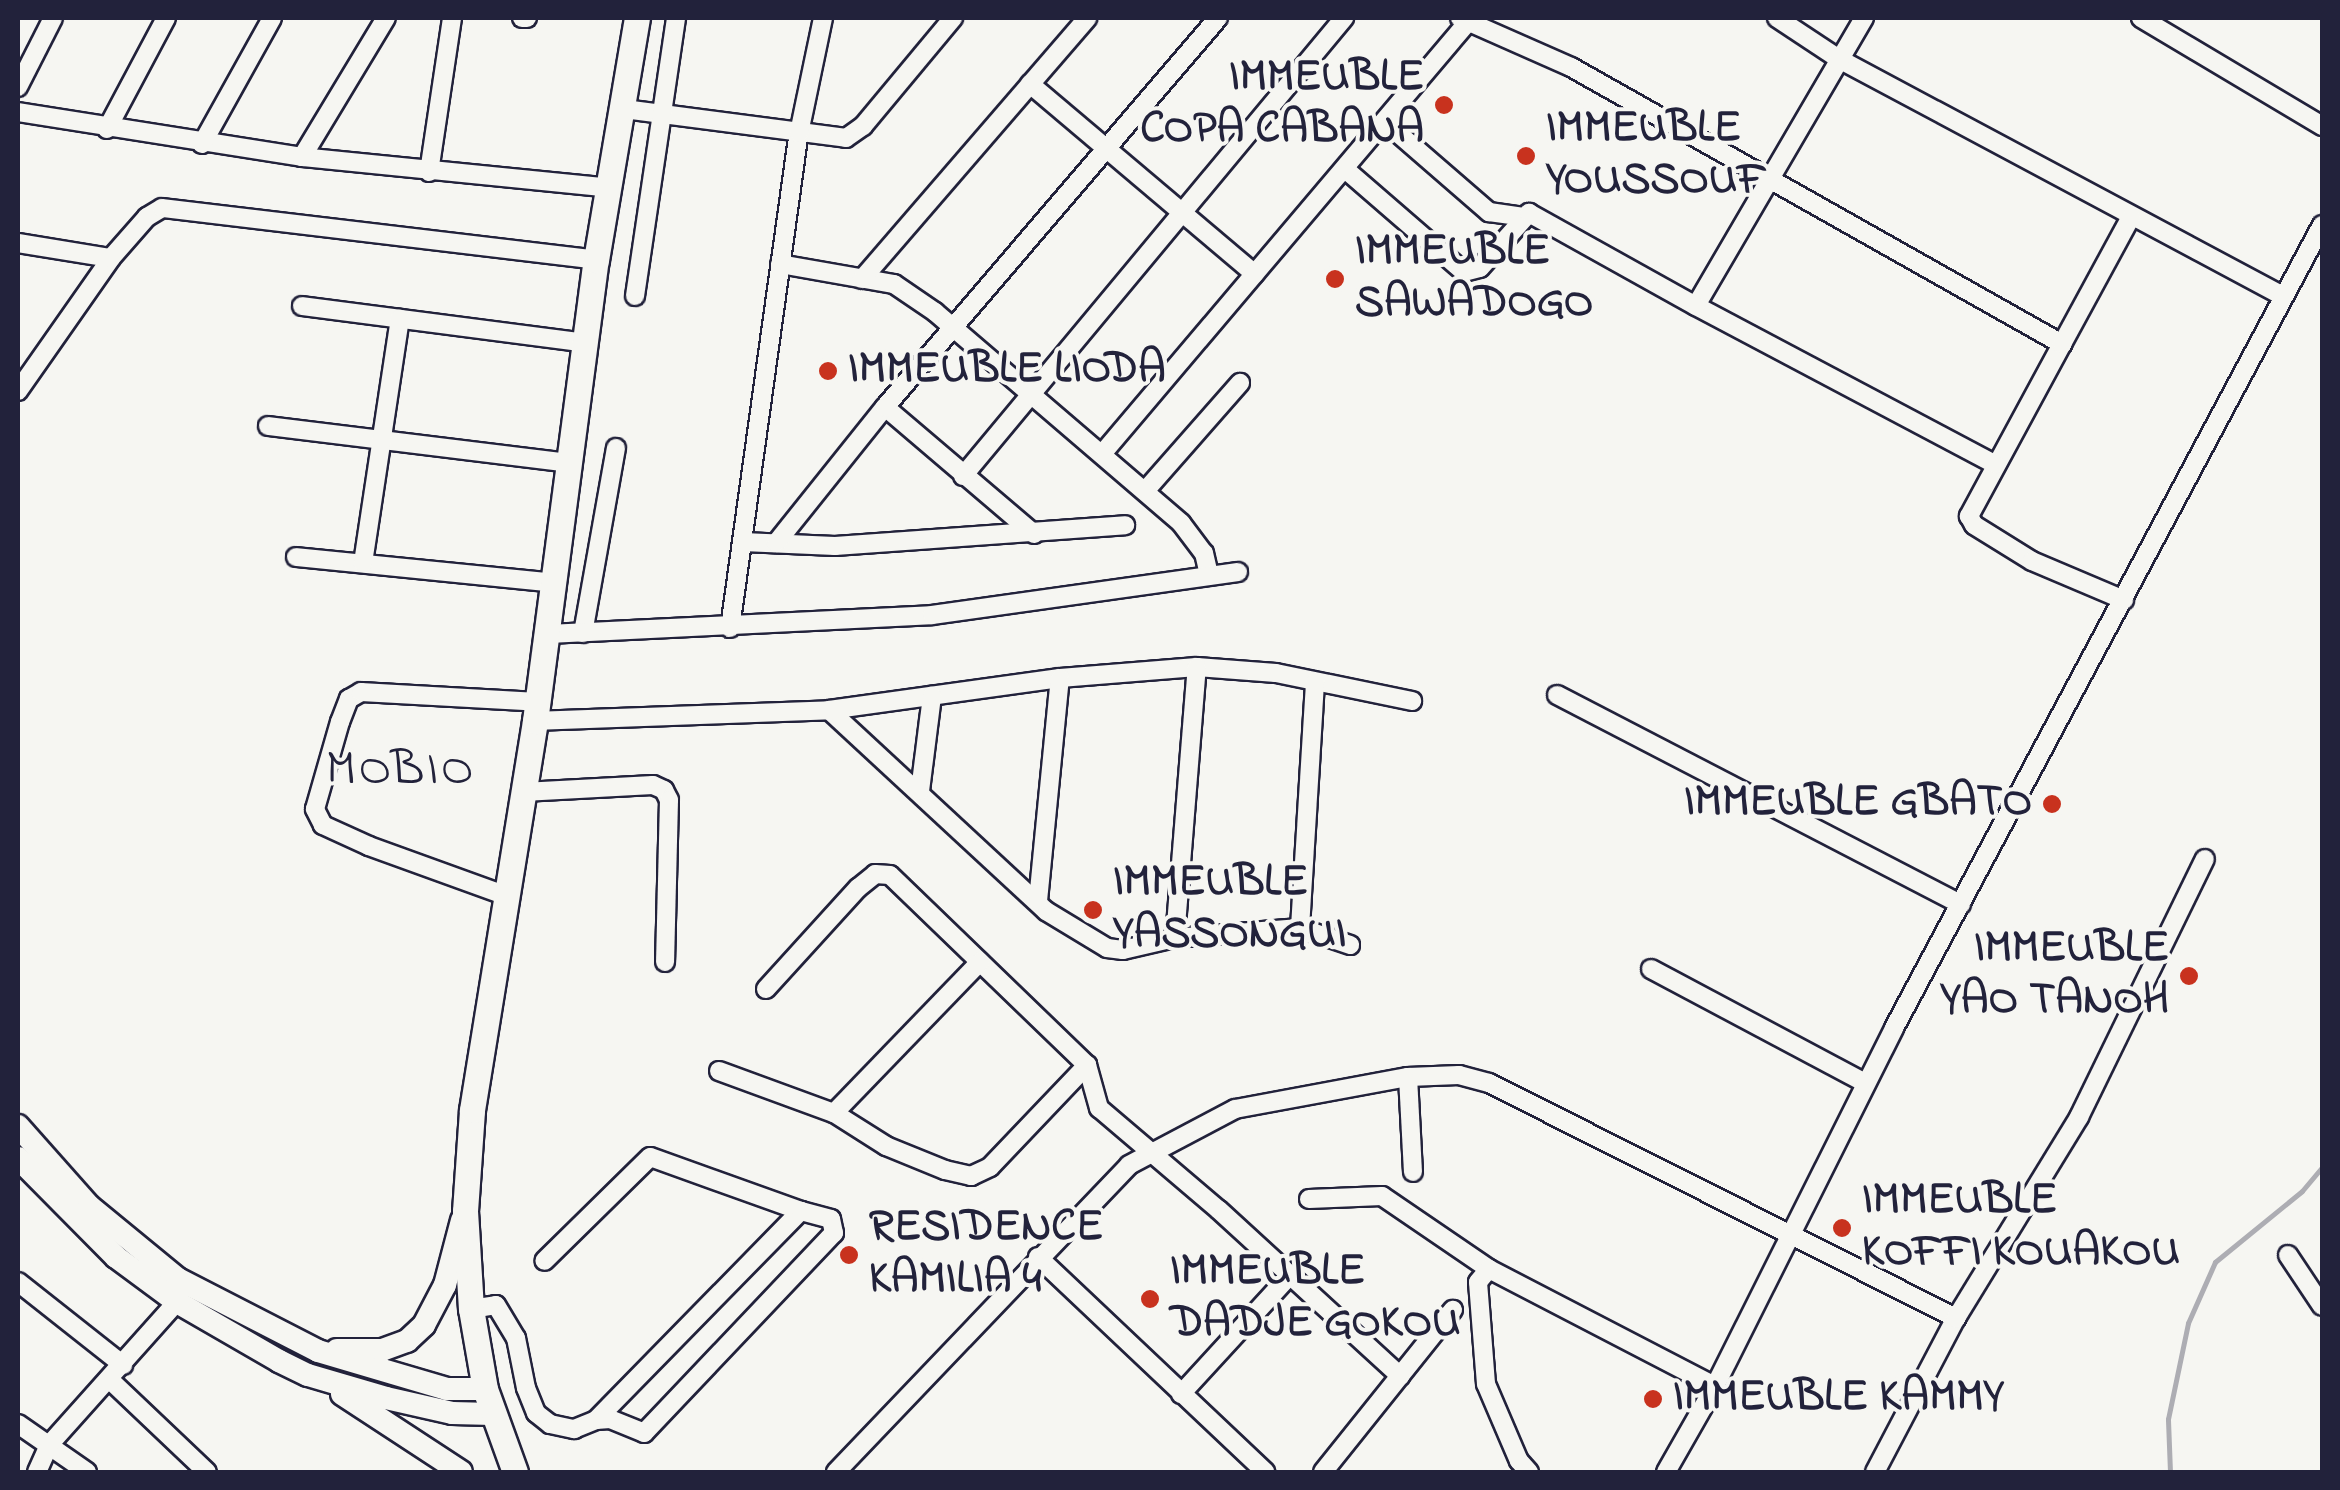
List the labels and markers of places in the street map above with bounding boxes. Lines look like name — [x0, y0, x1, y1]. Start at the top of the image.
place label: IMMEUBLE COPA CABANA — [1140, 52, 1424, 158]
marker: IMMEUBLE COPA CABANA — [1433, 94, 1455, 116]
place label: IMMEUBLE YOUSSOUF — [1546, 103, 1766, 209]
marker: IMMEUBLE YOUSSOUF — [1515, 145, 1537, 167]
place label: IMMEUBLE SAWADOGO — [1355, 226, 1593, 332]
marker: IMMEUBLE SAWADOGO — [1324, 268, 1346, 290]
place label: IMMEUBLE LIODA — [848, 344, 1166, 398]
marker: IMMEUBLE LIODA — [817, 360, 839, 382]
place label: IMMEUBLE GBATO — [1684, 777, 2032, 831]
marker: IMMEUBLE GBATO — [2041, 793, 2063, 815]
place label: IMMEUBLE YASSONGUI — [1113, 857, 1346, 963]
marker: IMMEUBLE YASSONGUI — [1082, 899, 1104, 921]
place label: IMMEUBLE YAO TANOH — [1940, 923, 2169, 1029]
marker: IMMEUBLE YAO TANOH — [2178, 965, 2200, 987]
place label: IMMEUBLE KOFFI KOUAKOU — [1862, 1175, 2180, 1281]
place label: RESIDENCE KAMILIA 4 — [869, 1202, 1103, 1308]
marker: IMMEUBLE KOFFI KOUAKOU — [1831, 1217, 1853, 1239]
marker: RESIDENCE KAMILIA 4 — [838, 1244, 860, 1266]
place label: IMMEUBLE DADJE GOKOU — [1170, 1246, 1461, 1352]
marker: IMMEUBLE DADJE GOKOU — [1139, 1288, 1161, 1310]
place label: IMMEUBLE KAMMY — [1673, 1372, 2004, 1426]
marker: IMMEUBLE KAMMY — [1642, 1388, 1664, 1410]

